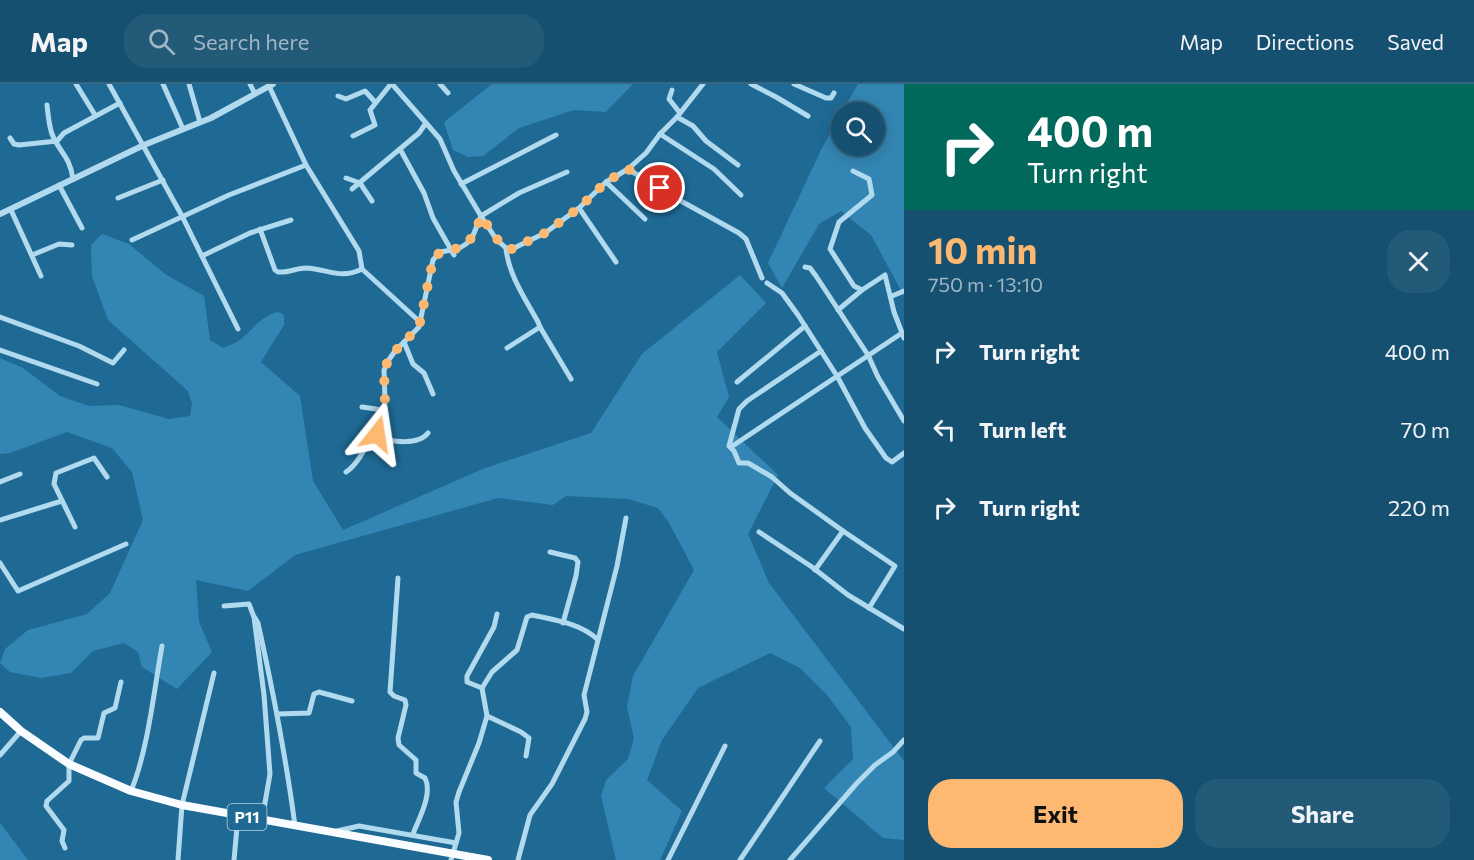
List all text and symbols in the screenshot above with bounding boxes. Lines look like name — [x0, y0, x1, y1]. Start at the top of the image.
search box — [124, 14, 544, 68]
text: Map — [30, 24, 88, 58]
icon: search — [145, 25, 178, 58]
text: Search here — [193, 28, 309, 55]
text: Map — [1180, 29, 1223, 54]
text: Directions — [1256, 29, 1354, 54]
text: Saved — [1387, 29, 1444, 54]
map controls — [831, 102, 885, 156]
button: search — [831, 102, 885, 156]
text: 400 m — [1027, 104, 1153, 156]
icon: right — [928, 108, 1006, 186]
text: Turn right — [1027, 156, 1147, 189]
pin — [634, 162, 685, 213]
icon: arrive — [643, 171, 676, 204]
text: 10 min — [928, 227, 1037, 271]
button: close — [1387, 230, 1450, 293]
text: 750 m · 13:10 — [928, 272, 1043, 296]
icon: right — [928, 335, 961, 368]
text: Turn right — [979, 338, 1080, 365]
text: 400 m — [1385, 338, 1450, 365]
position arrow — [345, 402, 409, 466]
icon: left — [928, 413, 961, 446]
text: Turn left — [979, 416, 1066, 443]
text: 70 m — [1401, 416, 1450, 443]
icon: right — [928, 491, 961, 524]
text: Turn right — [979, 494, 1080, 521]
text: 220 m — [1388, 494, 1450, 521]
button: Exit — [928, 779, 1183, 848]
button: Share — [1195, 779, 1450, 848]
road number: P11 — [228, 804, 266, 830]

